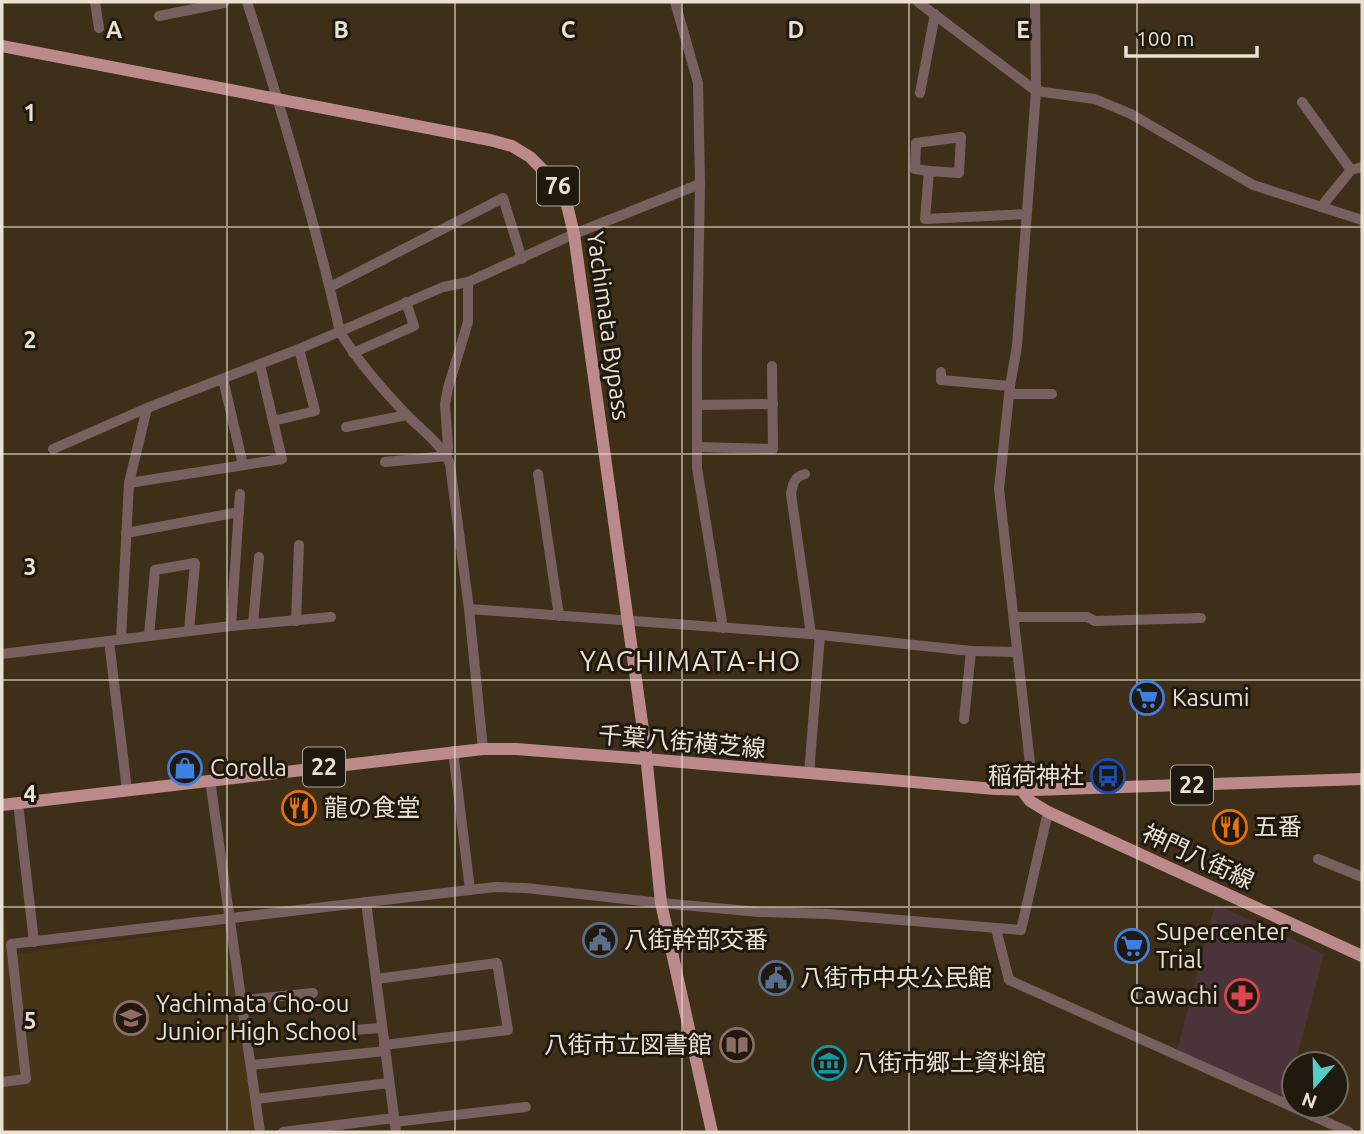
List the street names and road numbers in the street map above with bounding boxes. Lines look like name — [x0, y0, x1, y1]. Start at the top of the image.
road number: 76 — [537, 167, 579, 206]
street label: Yachimata Bypass — [582, 230, 635, 422]
street label: 千葉八街横芝線 — [597, 721, 767, 762]
road number: 22 — [303, 748, 345, 786]
road number: 22 — [1171, 765, 1213, 804]
street label: 神門八街線 — [1138, 819, 1258, 894]

